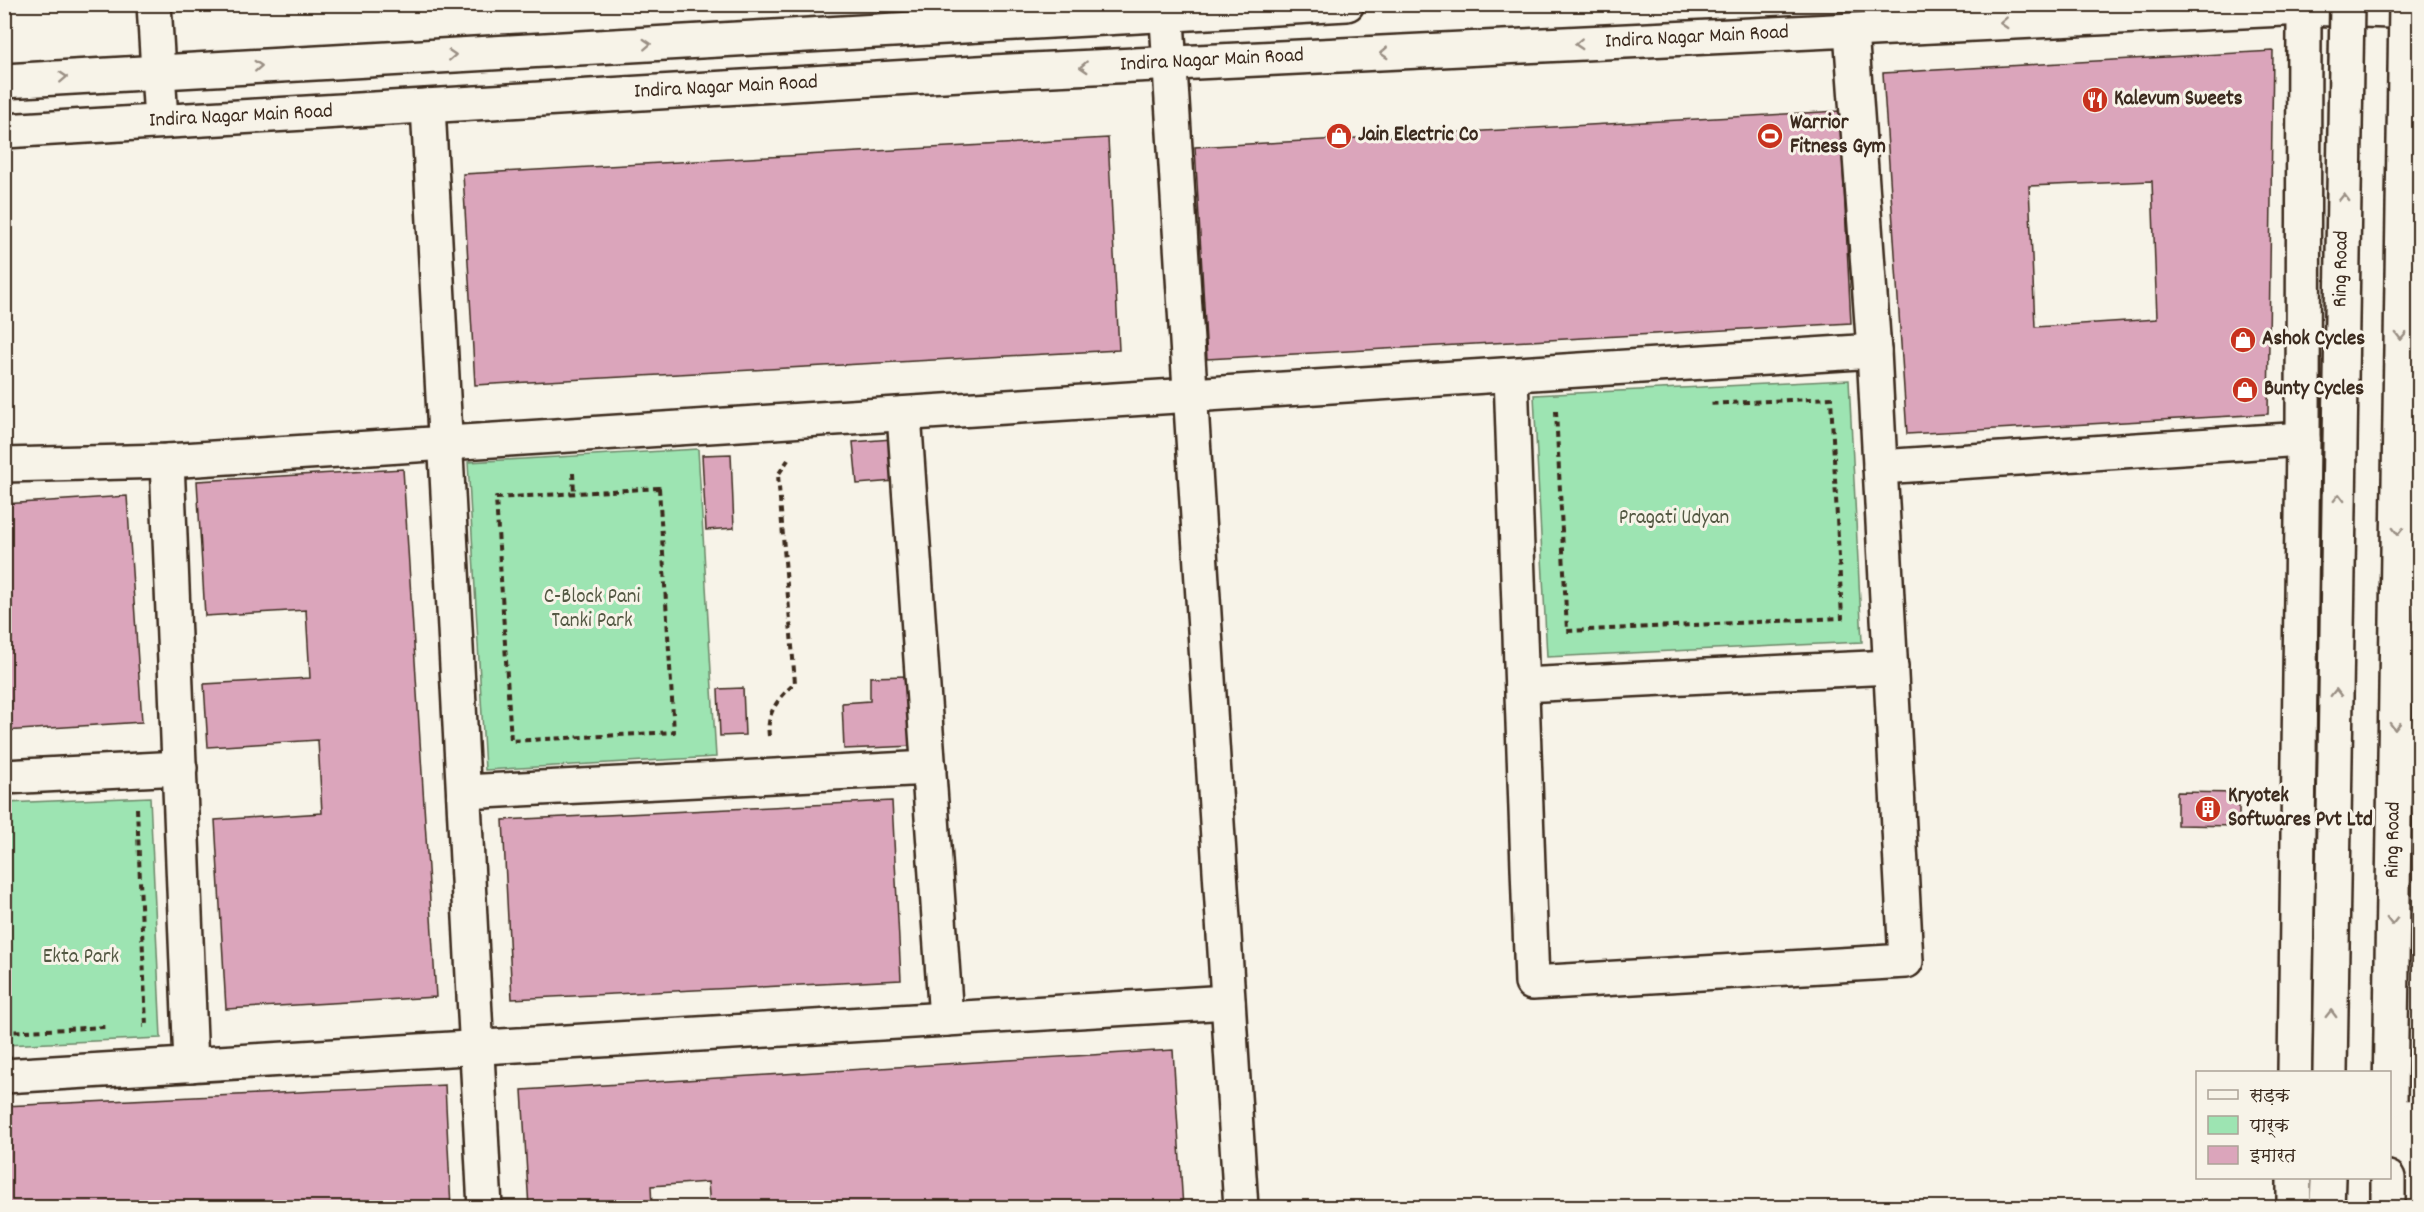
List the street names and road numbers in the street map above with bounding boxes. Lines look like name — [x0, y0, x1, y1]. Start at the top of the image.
street label: Indira Nagar Main Road — [1604, 18, 1790, 58]
street label: Indira Nagar Main Road — [1119, 41, 1305, 81]
street label: Indira Nagar Main Road — [633, 68, 819, 108]
street label: Indira Nagar Main Road — [148, 97, 334, 137]
street label: Ring Road — [2326, 230, 2358, 308]
street label: Ring Road — [2378, 801, 2410, 879]

